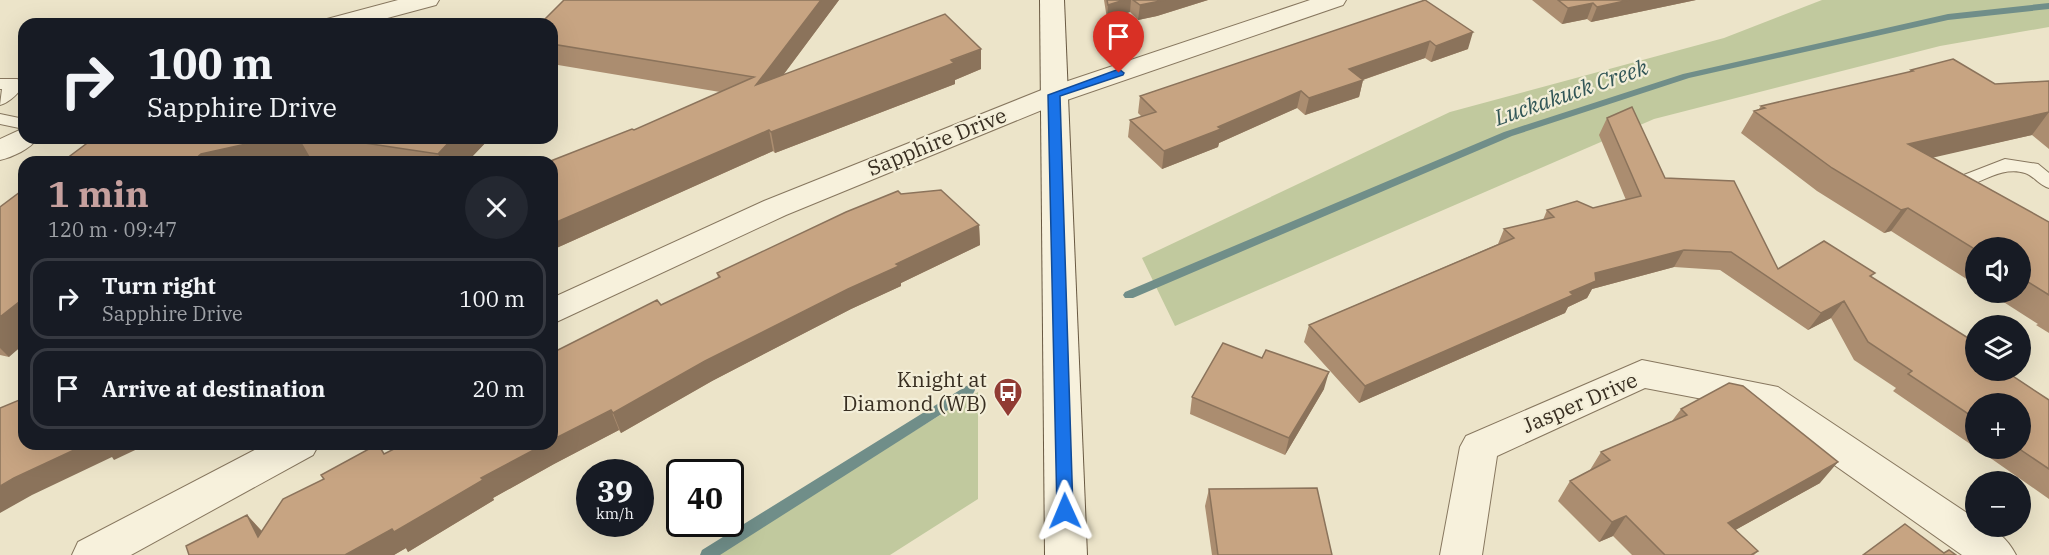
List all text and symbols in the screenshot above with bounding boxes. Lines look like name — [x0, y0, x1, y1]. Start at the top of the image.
pin — [1093, 11, 1144, 73]
icon: arrive — [1102, 20, 1135, 53]
text: 100 m — [147, 36, 273, 91]
icon: right — [48, 42, 126, 120]
water label: Luckakuck Creek — [1489, 52, 1652, 132]
text: Sapphire Drive — [147, 89, 337, 124]
street label: Sapphire Drive — [863, 100, 1010, 182]
text: 1 min — [48, 170, 149, 217]
button: close — [465, 176, 528, 239]
text: 120 m · 09:47 — [48, 216, 177, 243]
map controls — [1965, 237, 2031, 537]
button: sound — [1965, 237, 2031, 303]
text: Turn right — [102, 271, 216, 300]
icon: right — [51, 282, 84, 315]
text: 100 m — [459, 284, 525, 313]
text: Sapphire Drive — [102, 300, 243, 327]
button: layers — [1965, 315, 2031, 381]
place label: Knight at Diamond (WB) — [843, 365, 987, 417]
street label: Jasper Drive — [1518, 365, 1642, 439]
icon: arrive — [51, 372, 84, 405]
text: Arrive at destination — [102, 374, 325, 403]
text: 20 m — [473, 374, 525, 403]
bus stop icon: Knight at Diamond (WB) — [992, 376, 1024, 418]
button: + — [1965, 393, 2031, 459]
speed limit sign: 40 — [666, 459, 744, 537]
text: 39 — [597, 471, 633, 510]
button: − — [1965, 471, 2031, 537]
position arrow — [1033, 479, 1097, 543]
text: km/h — [596, 504, 634, 523]

